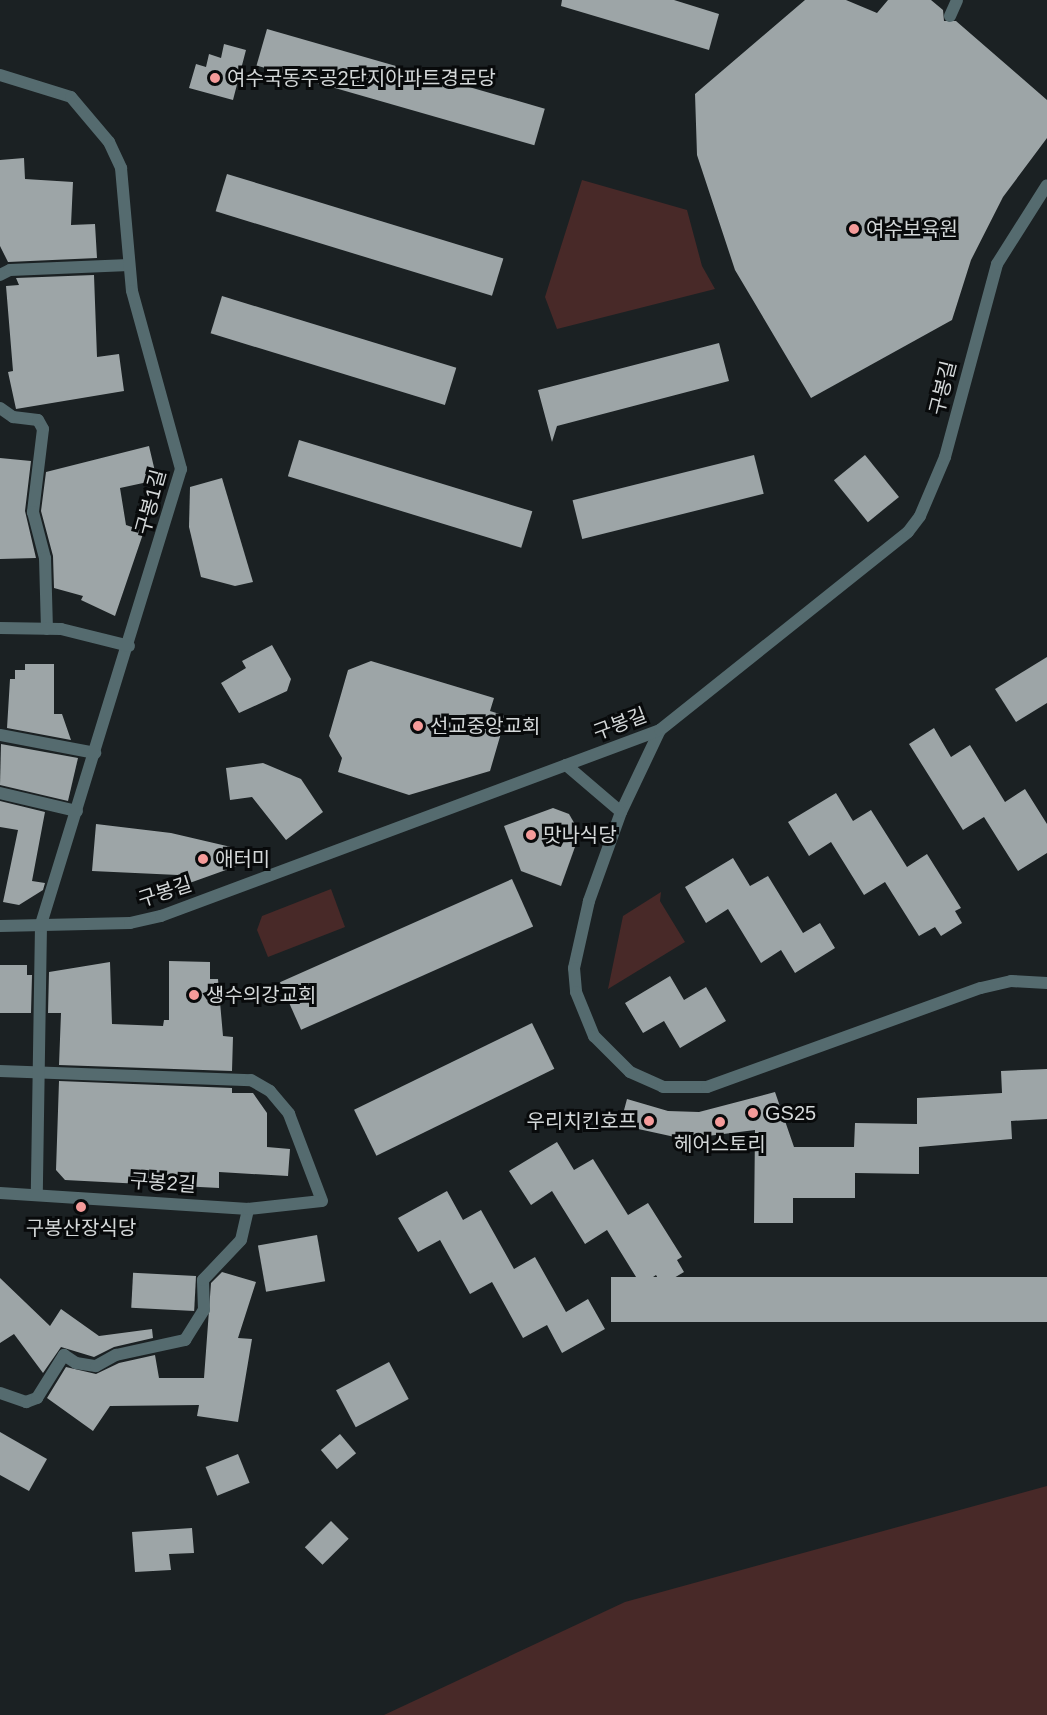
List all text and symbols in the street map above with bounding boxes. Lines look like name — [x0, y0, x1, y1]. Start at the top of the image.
place label: 여수국동주공2단지아파트경로당 — [227, 66, 496, 90]
marker: 여수국동주공2단지아파트경로당 — [208, 71, 222, 85]
place label: 여수보육원 — [866, 217, 958, 241]
marker: 여수보육원 — [847, 222, 861, 236]
street label: 구봉길 — [925, 358, 961, 418]
street label: 구봉1길 — [131, 467, 171, 537]
street label: 구봉길 — [590, 703, 650, 745]
place label: 선교중앙교회 — [430, 714, 540, 738]
marker: 선교중앙교회 — [411, 719, 425, 733]
place label: 맛나식당 — [543, 823, 617, 847]
marker: 맛나식당 — [524, 828, 538, 842]
place label: 애터미 — [215, 847, 270, 871]
marker: 애터미 — [196, 852, 210, 866]
street label: 구봉길 — [135, 872, 195, 912]
place label: 생수의강교회 — [206, 983, 316, 1007]
marker: 생수의강교회 — [187, 988, 201, 1002]
place label: GS25 — [765, 1101, 816, 1125]
marker: GS25 — [746, 1106, 760, 1120]
place label: 우리치킨호프 — [527, 1109, 637, 1133]
marker: 우리치킨호프 — [642, 1114, 656, 1128]
marker: 헤어스토리 — [713, 1115, 727, 1129]
place label: 헤어스토리 — [674, 1132, 766, 1156]
street label: 구봉2길 — [129, 1169, 197, 1197]
marker: 구봉산장식당 — [74, 1200, 88, 1214]
place label: 구봉산장식당 — [26, 1216, 136, 1240]

